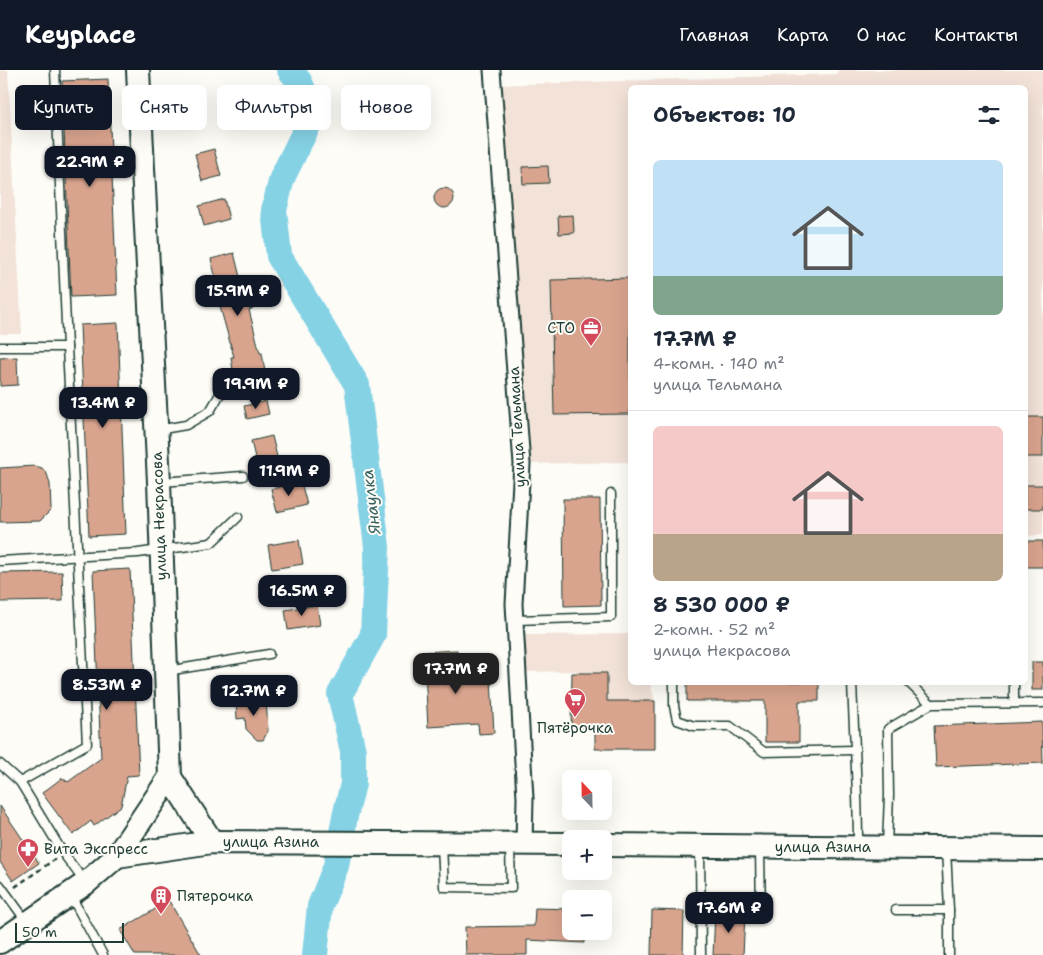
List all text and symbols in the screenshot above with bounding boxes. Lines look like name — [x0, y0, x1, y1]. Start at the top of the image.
text: Keyplace — [25, 19, 136, 51]
text: Главная — [679, 23, 749, 47]
text: Карта — [777, 23, 829, 47]
text: О нас — [857, 23, 906, 47]
text: Контакты — [934, 23, 1018, 47]
chip: Купить — [15, 85, 112, 130]
chip: Снять — [122, 85, 207, 130]
chip: Фильтры — [217, 85, 331, 130]
chip: Новое — [341, 85, 431, 130]
text: Объектов: 10 — [653, 101, 796, 129]
icon: filters — [975, 101, 1003, 129]
pin: 22.9M ₽ — [44, 146, 136, 188]
text: 22.9M ₽ — [56, 151, 124, 172]
icon: home — [783, 193, 873, 283]
pin: 15.9M ₽ — [192, 274, 284, 317]
text: 15.9M ₽ — [206, 280, 270, 301]
office icon: СТО — [579, 316, 603, 347]
place label: СТО — [547, 318, 575, 338]
text: 17.7M ₽ — [653, 325, 737, 353]
text: 4-комн. · 140 m² — [653, 353, 785, 374]
street label: улица Тельмана — [504, 365, 530, 488]
pin: 19.9M ₽ — [210, 368, 302, 410]
text: 19.9M ₽ — [224, 373, 288, 394]
text: улица Тельмана — [653, 374, 782, 395]
pin: 13.4M ₽ — [57, 386, 149, 429]
text: 13.4M ₽ — [70, 392, 136, 413]
street label: улица Некрасова — [147, 451, 171, 581]
pin: 11.9M ₽ — [243, 454, 335, 497]
icon: home — [783, 458, 873, 548]
text: 11.9M ₽ — [259, 460, 319, 481]
water label: Янаулка — [357, 468, 386, 537]
pin: 16.5M ₽ — [256, 574, 348, 617]
text: 16.5M ₽ — [269, 580, 335, 601]
text: 8 530 000 ₽ — [653, 591, 790, 619]
text: 2-комн. · 52 m² — [653, 619, 775, 640]
text: улица Некрасова — [653, 640, 791, 661]
pin: 17.7M ₽ — [410, 652, 502, 695]
text: 17.7M ₽ — [424, 658, 488, 679]
pin: 8.53M ₽ — [61, 668, 153, 711]
text: 8.53M ₽ — [72, 674, 142, 695]
pin: 12.7M ₽ — [208, 674, 300, 717]
text: 12.7M ₽ — [222, 680, 286, 701]
supermarket icon: Пятёрочка — [563, 687, 587, 718]
place label: Пятёрочка — [537, 718, 614, 738]
north arrow — [562, 770, 612, 820]
map controls — [562, 770, 612, 940]
button: + — [562, 830, 612, 880]
street label: улица Азина — [223, 832, 320, 852]
pharmacy icon: Вита Экспресс — [16, 837, 40, 868]
street label: улица Азина — [775, 837, 872, 857]
place label: Вита Экспресс — [44, 839, 148, 859]
building icon: Пятерочка — [149, 884, 173, 915]
place label: Пятерочка — [177, 886, 254, 906]
button: − — [562, 890, 612, 940]
pin: 17.6M ₽ — [683, 892, 775, 934]
text: 17.6M ₽ — [696, 897, 762, 918]
scale bar — [15, 920, 124, 943]
text: 50 m — [22, 923, 57, 941]

